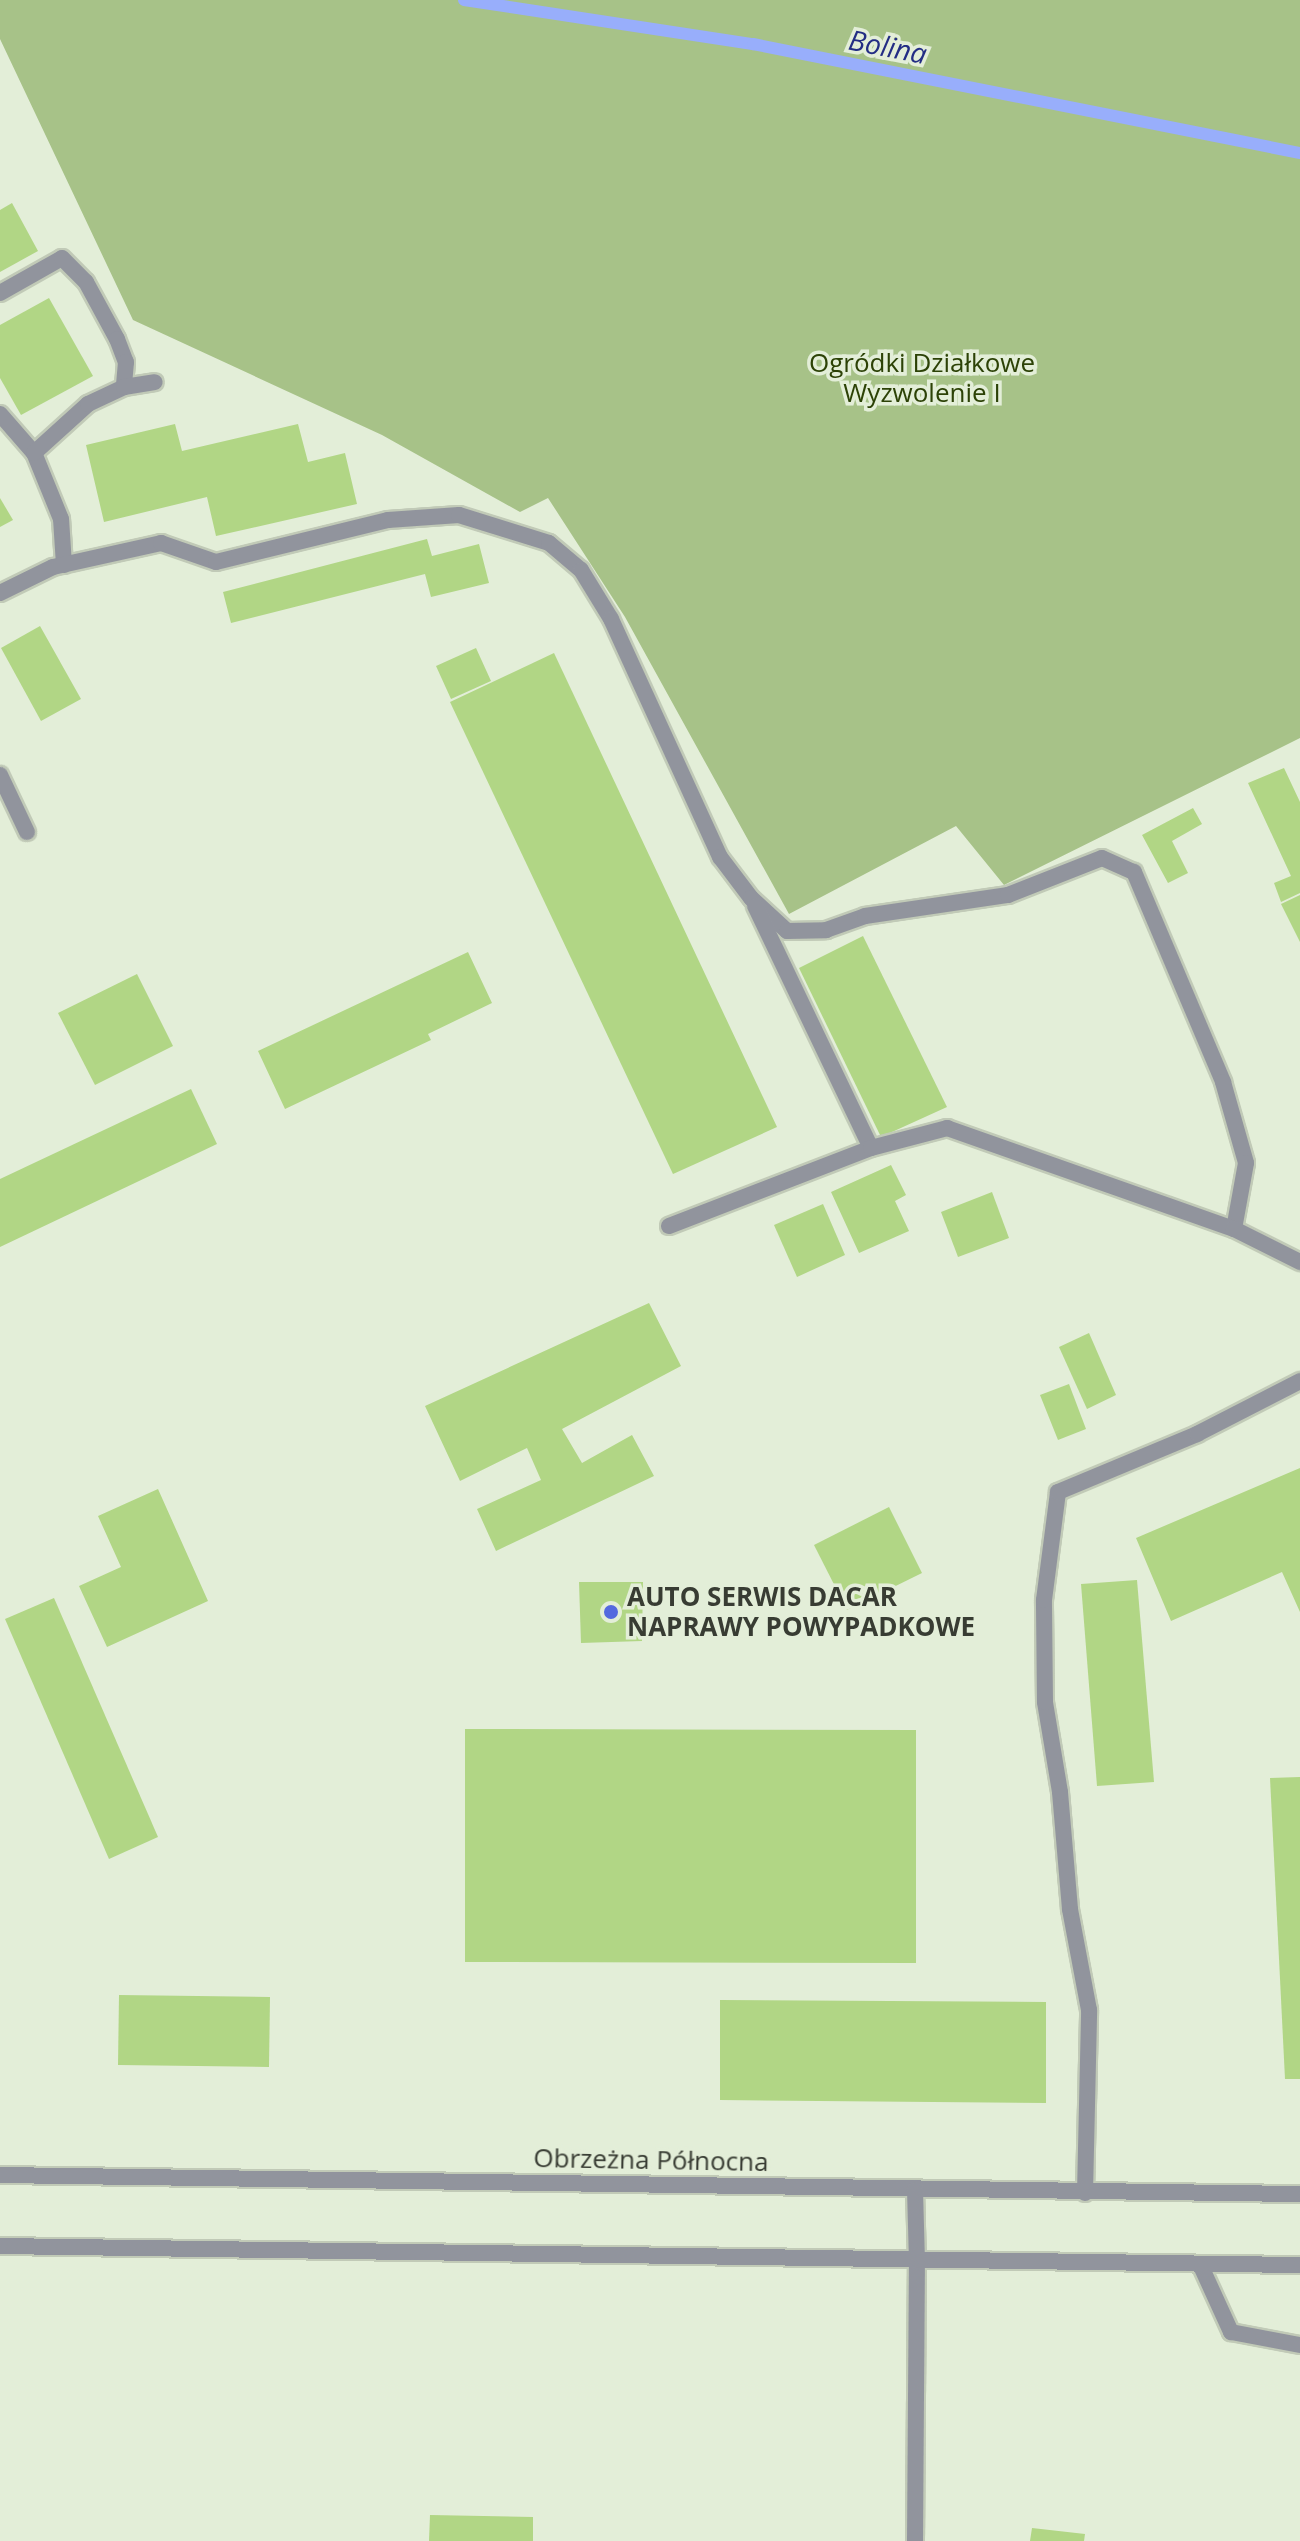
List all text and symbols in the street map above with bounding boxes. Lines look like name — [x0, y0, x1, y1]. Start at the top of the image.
water label: Bolina — [846, 22, 930, 70]
park label: Ogródki Działkowe Wyzwolenie I — [809, 347, 1035, 408]
place label: AUTO SERWIS DACAR NAPRAWY POWYPADKOWE — [627, 1581, 975, 1642]
marker: AUTO SERWIS DACAR NAPRAWY POWYPADKOWE — [602, 1603, 620, 1621]
street label: Obrzeżna Północna — [533, 2142, 769, 2178]

